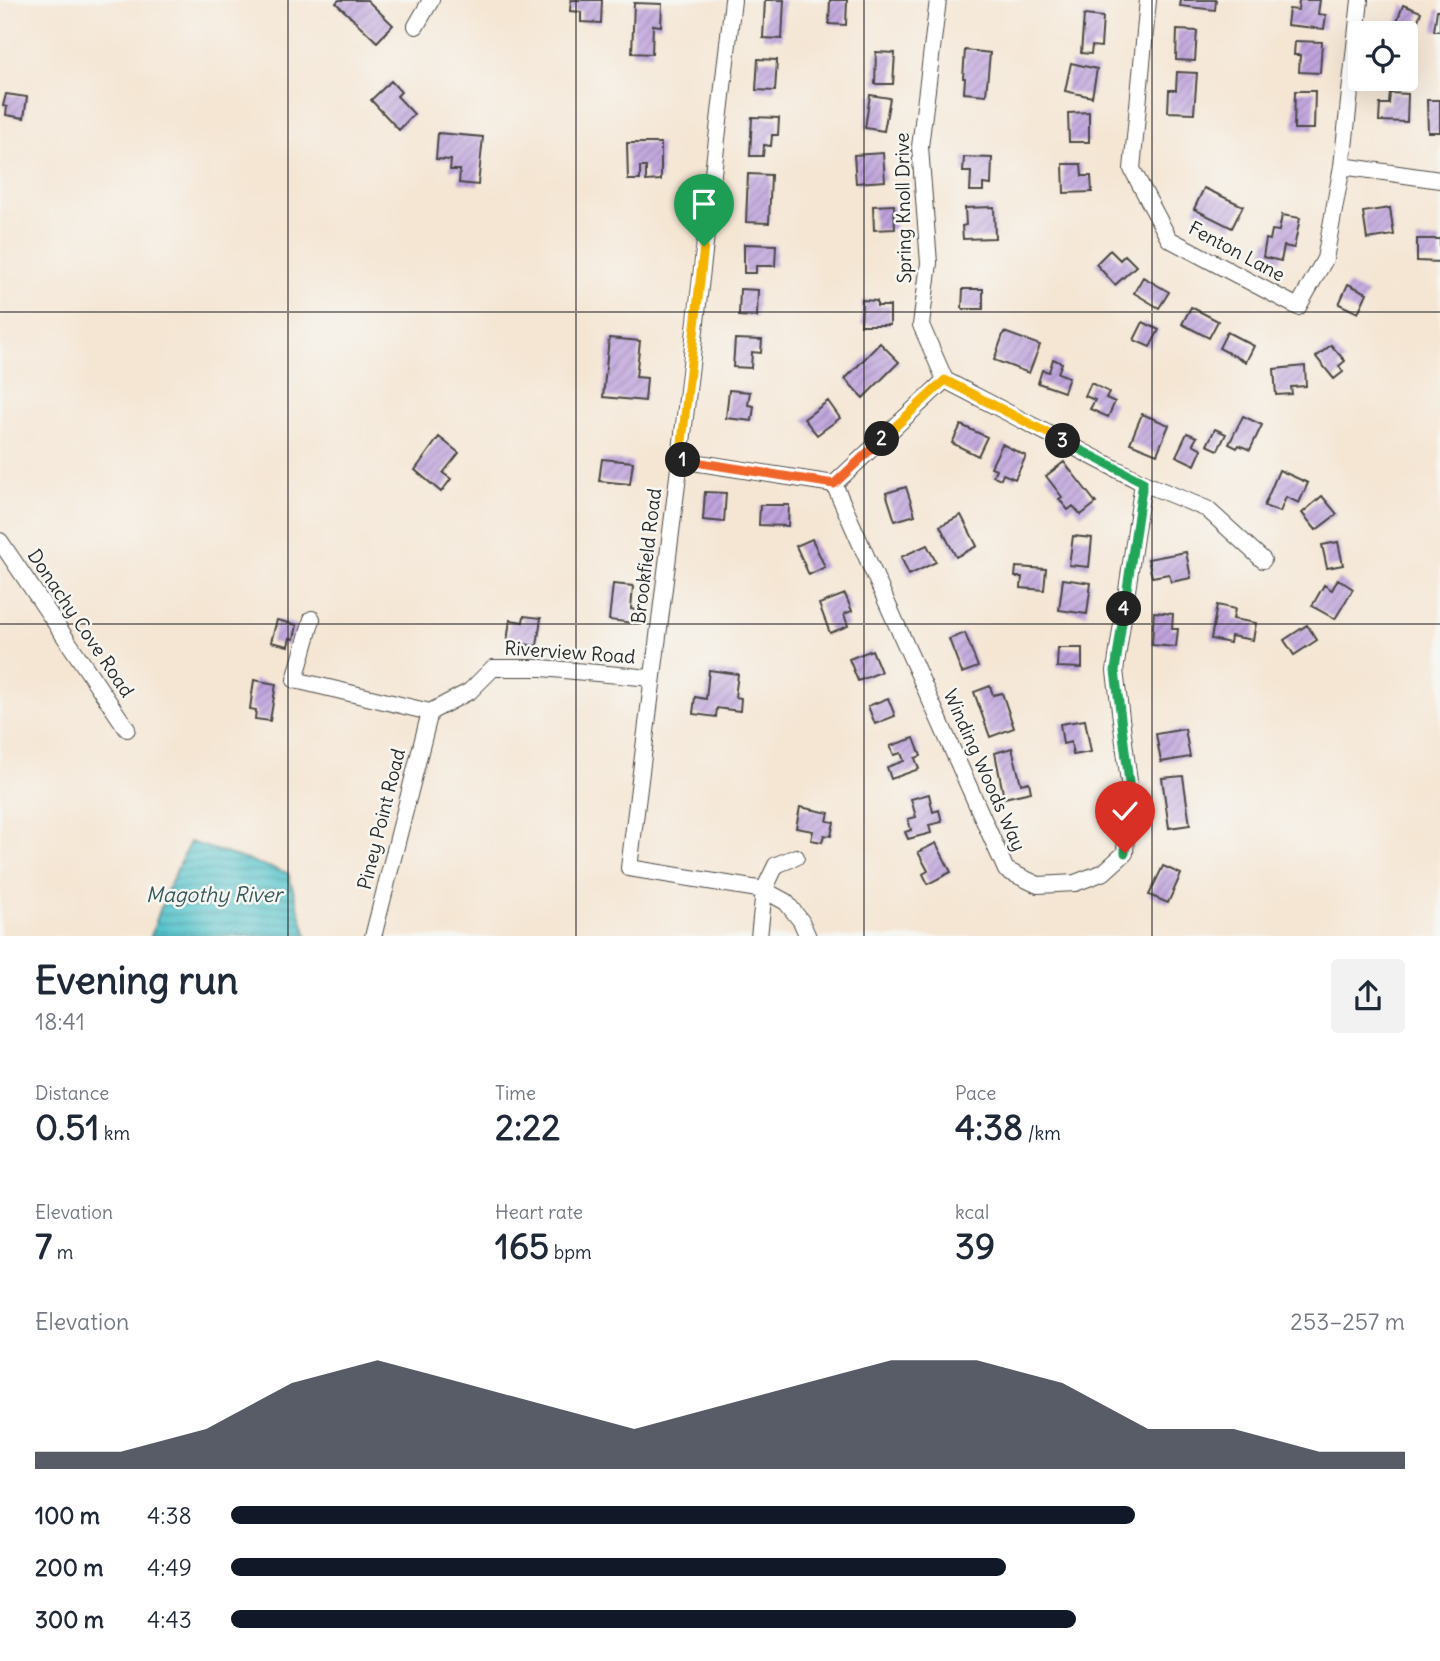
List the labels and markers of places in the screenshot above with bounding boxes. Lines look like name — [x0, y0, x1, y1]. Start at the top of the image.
pin — [674, 174, 734, 246]
pin: 2 — [864, 422, 900, 457]
pin: 3 — [1046, 424, 1080, 458]
pin: 1 — [666, 442, 700, 477]
pin: 4 — [1106, 592, 1142, 626]
pin — [1095, 781, 1155, 853]

